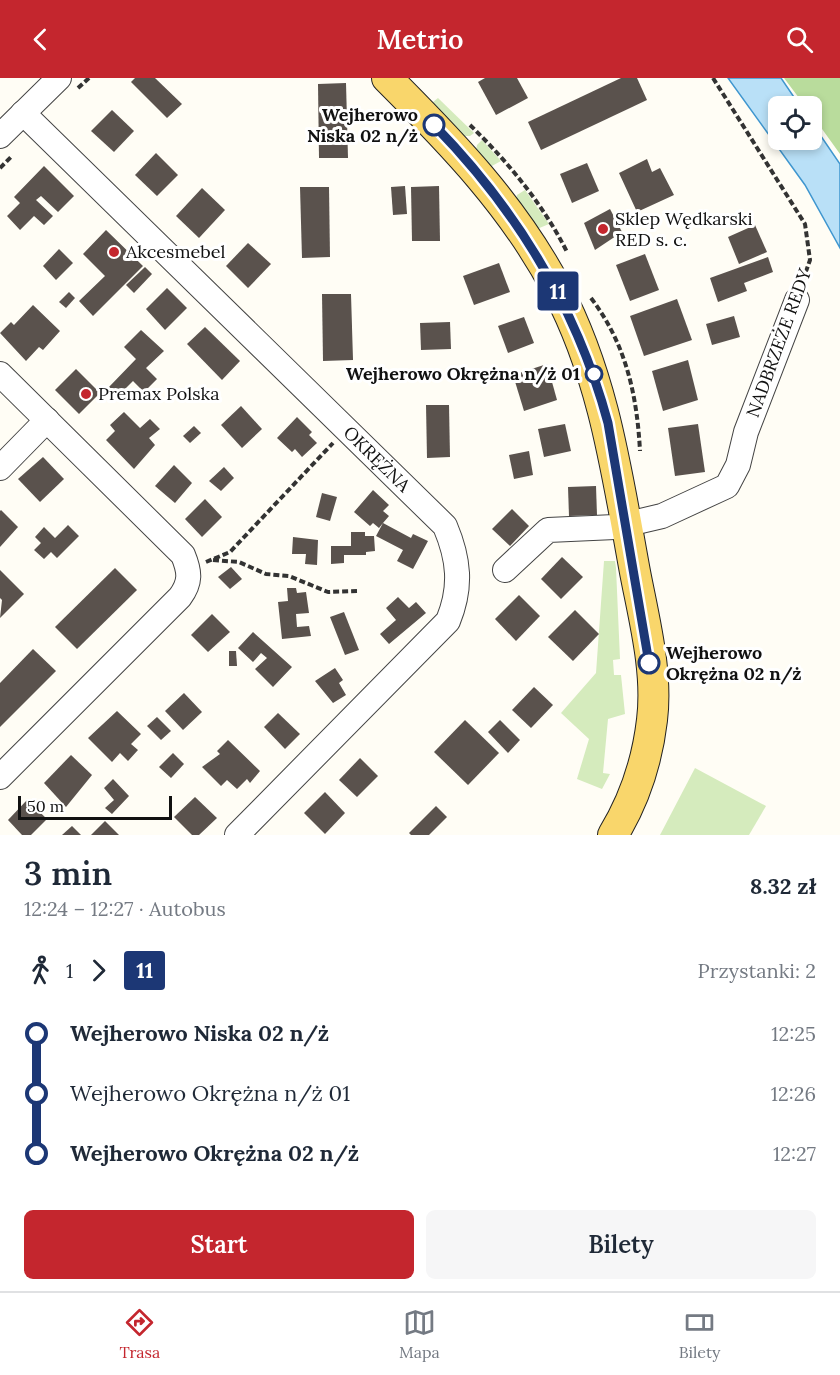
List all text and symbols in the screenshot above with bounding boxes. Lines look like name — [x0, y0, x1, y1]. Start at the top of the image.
text: Metrio — [376, 22, 464, 56]
icon: back — [24, 23, 57, 56]
icon: search — [783, 23, 816, 56]
map controls — [768, 96, 822, 150]
button: locate — [768, 96, 822, 150]
place label: Wejherowo Niska 02 n/ż — [307, 103, 418, 147]
marker: Wejherowo Niska 02 n/ż — [423, 114, 445, 136]
place label: Sklep Wędkarski RED s. c. — [615, 207, 752, 251]
marker: Sklep Wędkarski RED s. c. — [596, 222, 610, 236]
place label: Akcesmebel — [125, 240, 225, 263]
marker: Akcesmebel — [107, 245, 121, 259]
street label: NADBRZEŻE REDY — [741, 265, 816, 420]
line badge: 11 — [531, 272, 585, 310]
text: 11 — [549, 278, 567, 305]
place label: Wejherowo Okrężna n/ż 01 — [346, 362, 580, 385]
marker: Wejherowo Okrężna n/ż 01 — [585, 365, 603, 383]
place label: Premax Polska — [98, 382, 219, 405]
marker: Premax Polska — [79, 387, 93, 401]
street label: OKRĘŻNA — [339, 421, 416, 497]
place label: Wejherowo Okrężna 02 n/ż — [666, 641, 802, 685]
marker: Wejherowo Okrężna 02 n/ż — [638, 652, 660, 674]
scale bar — [18, 793, 172, 820]
text: 50 m — [27, 796, 64, 816]
text: 3 min — [24, 852, 112, 894]
text: 8.32 zł — [750, 872, 816, 900]
text: 12:24 – 12:27 · Autobus — [24, 896, 226, 921]
icon: walk — [24, 954, 57, 987]
icon: forward — [82, 954, 115, 987]
text: 11 — [136, 957, 153, 984]
text: 1 — [66, 958, 73, 983]
text: Przystanki: 2 — [698, 958, 816, 983]
text: Wejherowo Niska 02 n/ż — [70, 1019, 329, 1047]
text: 12:25 — [771, 1021, 816, 1046]
text: Wejherowo Okrężna n/ż 01 — [70, 1079, 350, 1107]
text: 12:26 — [771, 1081, 816, 1106]
text: Wejherowo Okrężna 02 n/ż — [70, 1139, 359, 1167]
text: 12:27 — [773, 1141, 816, 1166]
button: Start — [24, 1210, 414, 1279]
button: Bilety — [426, 1210, 816, 1279]
tab: Trasa — [119, 1306, 160, 1362]
tab: Mapa — [399, 1306, 440, 1362]
tab: Bilety — [679, 1306, 721, 1362]

